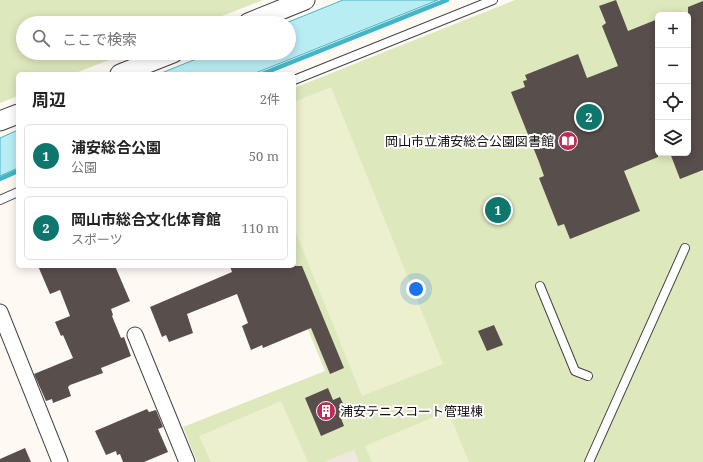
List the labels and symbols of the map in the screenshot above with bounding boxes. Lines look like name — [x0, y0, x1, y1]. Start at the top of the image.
pin: 2 — [576, 102, 602, 132]
library icon: 岡山市立浦安総合公園図書館 — [557, 130, 579, 152]
place label: 岡山市立浦安総合公園図書館 — [385, 132, 554, 150]
pin: 1 — [485, 195, 511, 225]
your location — [406, 279, 426, 299]
building icon: 浦安テニスコート管理棟 — [315, 400, 337, 422]
place label: 浦安テニスコート管理棟 — [340, 402, 483, 420]

